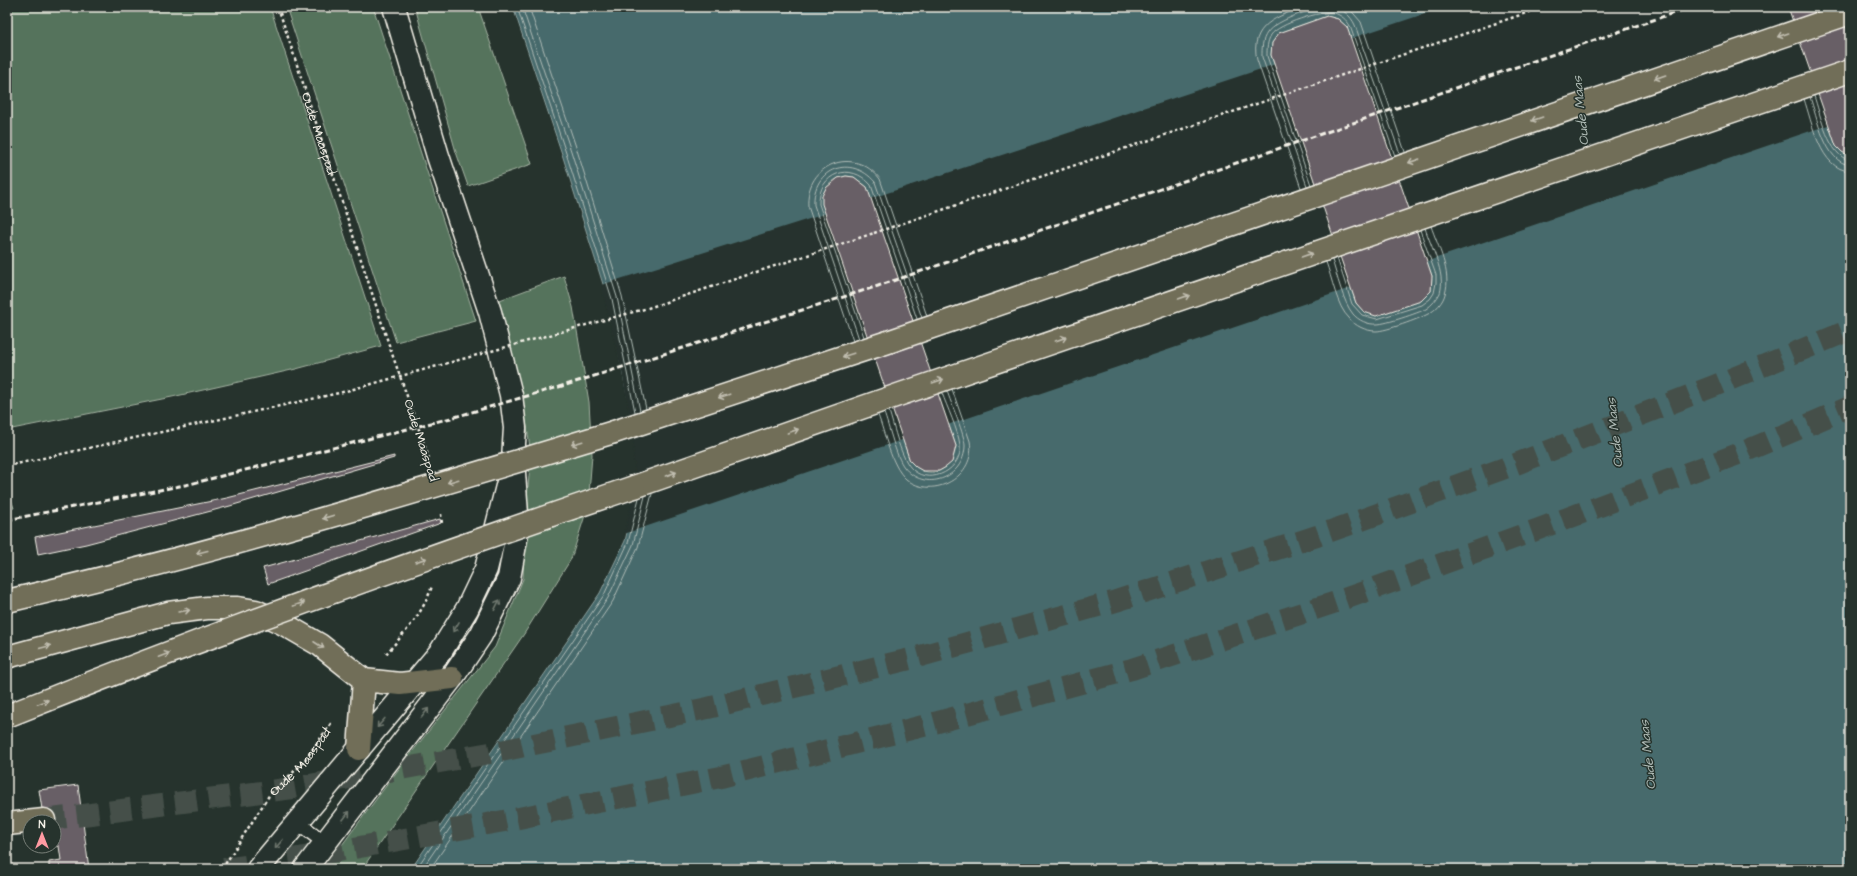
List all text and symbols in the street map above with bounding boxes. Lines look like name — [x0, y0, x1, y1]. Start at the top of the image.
one-way arrow — [1777, 32, 1790, 39]
water label: Oude Maas — [1567, 74, 1595, 147]
one-way arrow — [1655, 74, 1667, 82]
street label: Oude Maaspad — [297, 90, 341, 177]
one-way arrow — [1532, 116, 1544, 124]
one-way arrow — [1409, 158, 1421, 166]
one-way arrow — [1300, 251, 1312, 259]
one-way arrow — [1177, 293, 1189, 301]
one-way arrow — [1054, 335, 1067, 342]
one-way arrow — [841, 352, 854, 359]
one-way arrow — [931, 377, 944, 384]
one-way arrow — [719, 392, 731, 400]
water label: Oude Maas — [1601, 396, 1629, 469]
street label: Oude Maaspad — [399, 397, 443, 484]
one-way arrow — [787, 427, 800, 434]
one-way arrow — [570, 440, 583, 447]
one-way arrow — [664, 469, 676, 477]
one-way arrow — [446, 478, 459, 485]
one-way arrow — [321, 514, 334, 521]
one-way arrow — [196, 549, 209, 556]
one-way arrow — [415, 555, 427, 563]
one-way arrow — [292, 599, 304, 607]
one-way arrow — [493, 599, 501, 611]
one-way arrow — [177, 607, 190, 615]
one-way arrow — [451, 621, 459, 633]
one-way arrow — [313, 641, 324, 649]
one-way arrow — [38, 643, 51, 650]
one-way arrow — [158, 650, 170, 658]
one-way arrow — [37, 698, 49, 705]
one-way arrow — [421, 707, 429, 718]
one-way arrow — [376, 718, 385, 728]
water label: Oude Maas — [1634, 718, 1662, 791]
street label: Oude Maaspad — [265, 724, 335, 800]
one-way arrow — [342, 810, 350, 821]
north arrow — [22, 814, 62, 854]
text: N — [39, 817, 46, 832]
one-way arrow — [274, 838, 283, 849]

